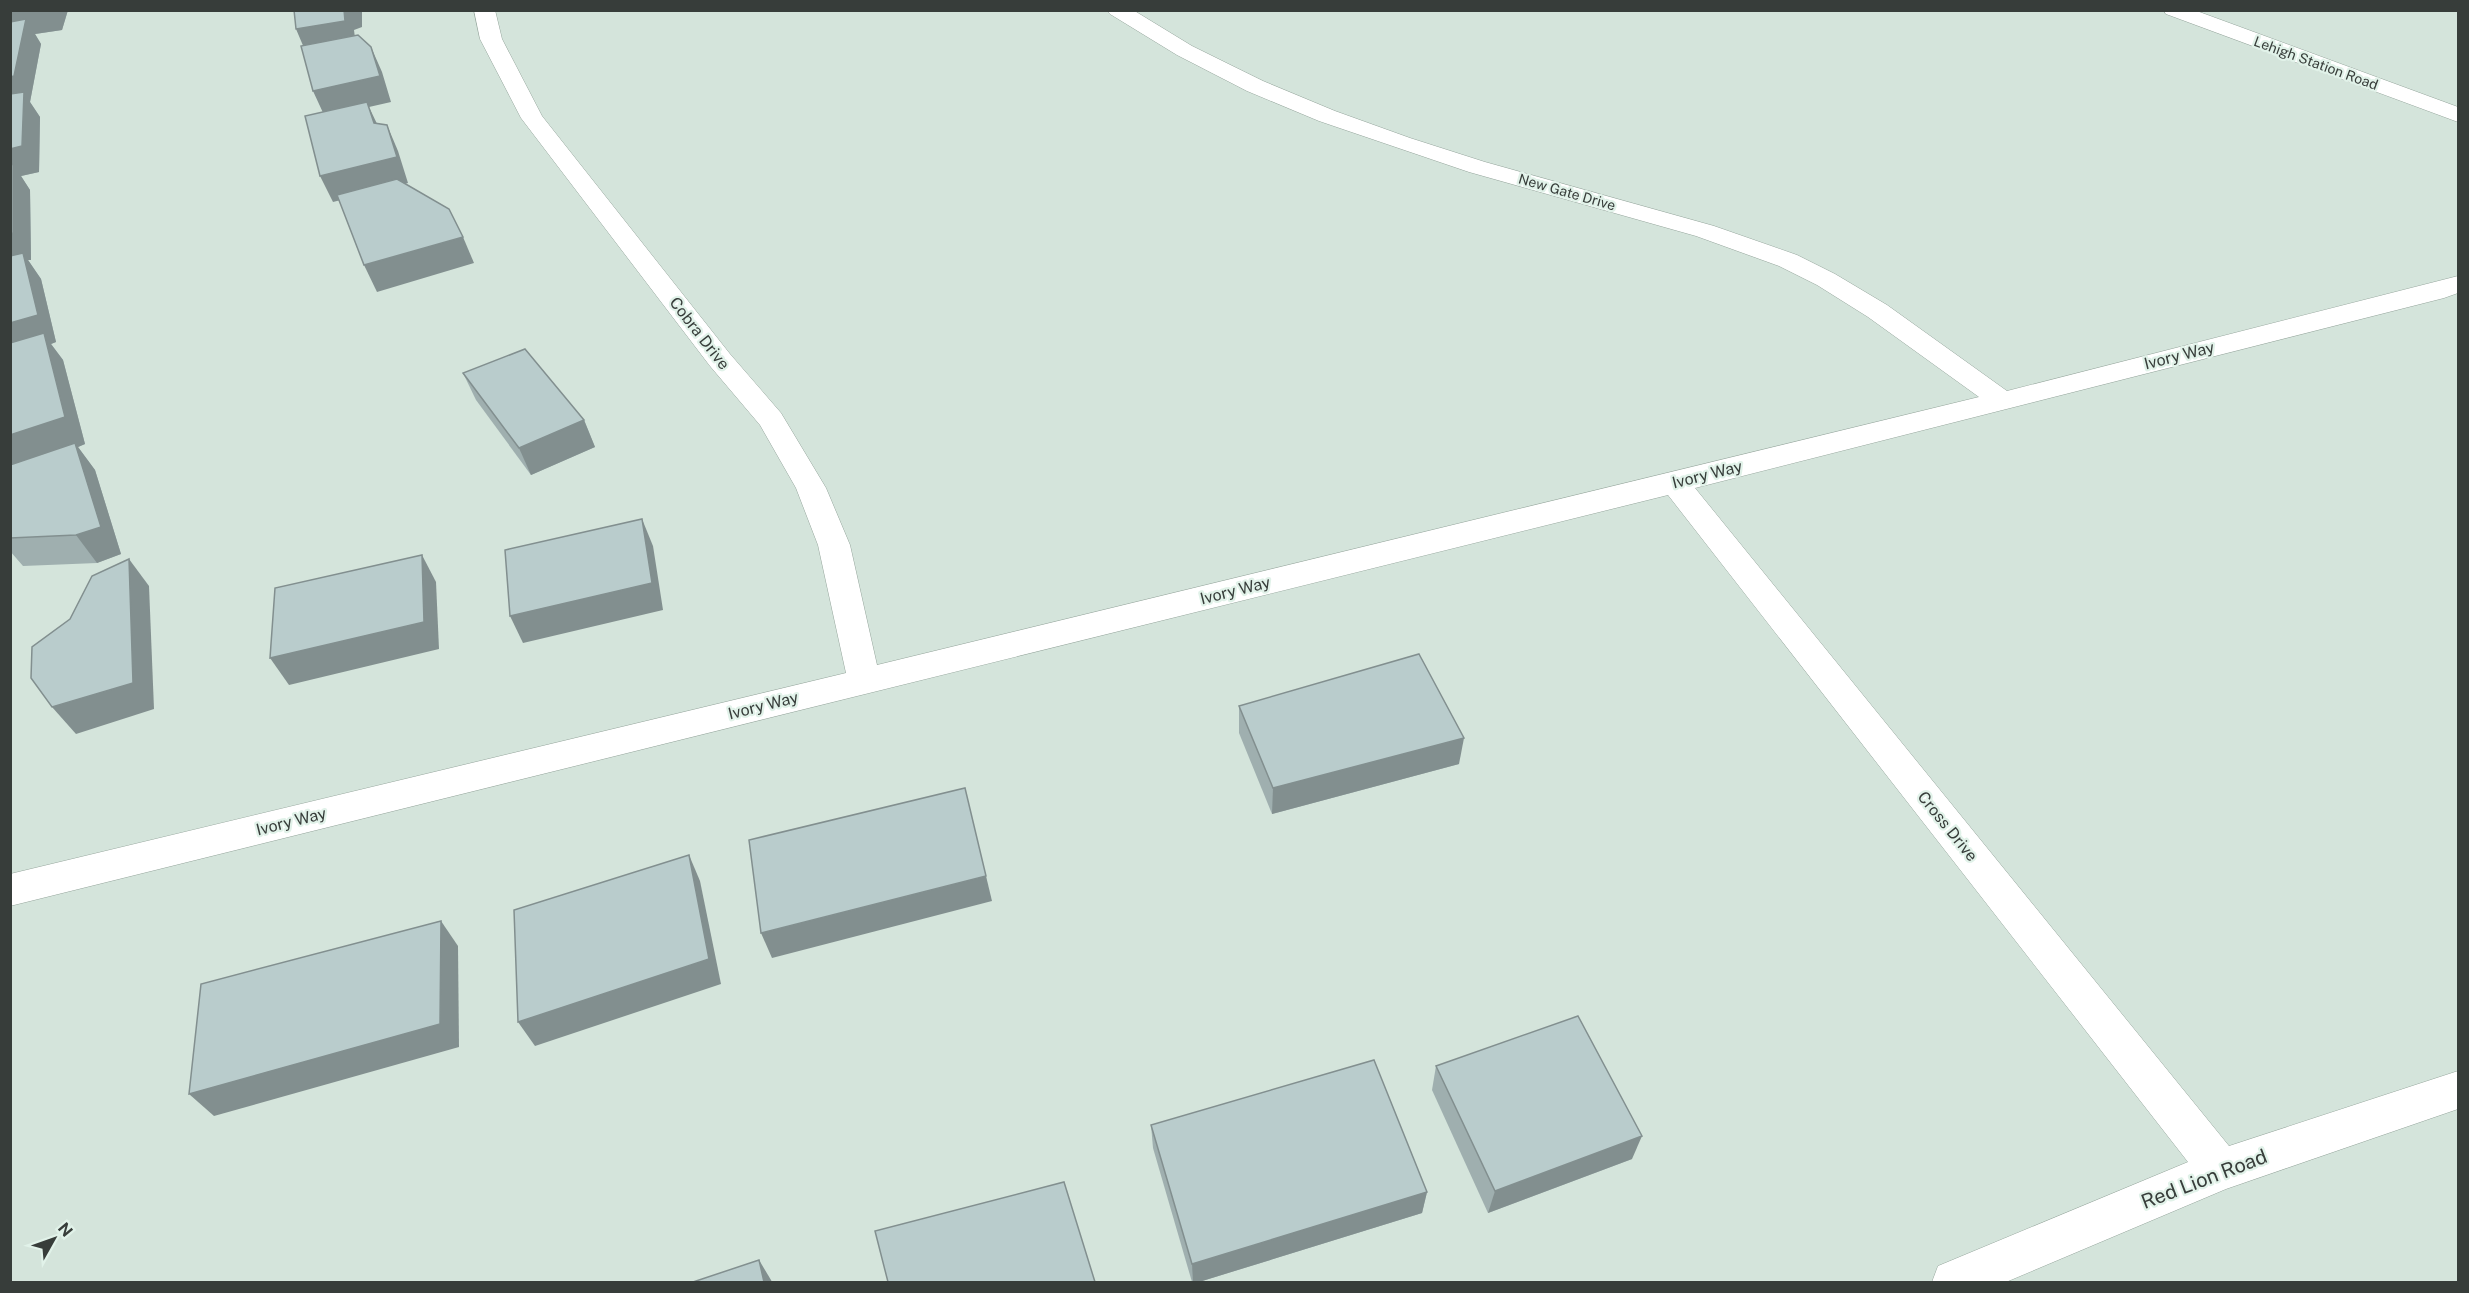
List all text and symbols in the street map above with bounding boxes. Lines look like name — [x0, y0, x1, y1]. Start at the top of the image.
street label: Lehigh Station Road — [2252, 33, 2380, 93]
street label: New Gate Drive — [1517, 170, 1617, 214]
street label: Cobra Drive — [665, 293, 734, 373]
street label: Ivory Way — [2142, 337, 2217, 373]
street label: Ivory Way — [1670, 456, 1745, 492]
street label: Ivory Way — [1198, 572, 1273, 608]
street label: Ivory Way — [726, 687, 801, 723]
street label: Cross Drive — [1914, 788, 1982, 865]
street label: Ivory Way — [254, 803, 329, 839]
street label: Red Lion Road — [2138, 1144, 2270, 1214]
north arrow — [24, 1209, 84, 1269]
text: N — [54, 1219, 76, 1241]

